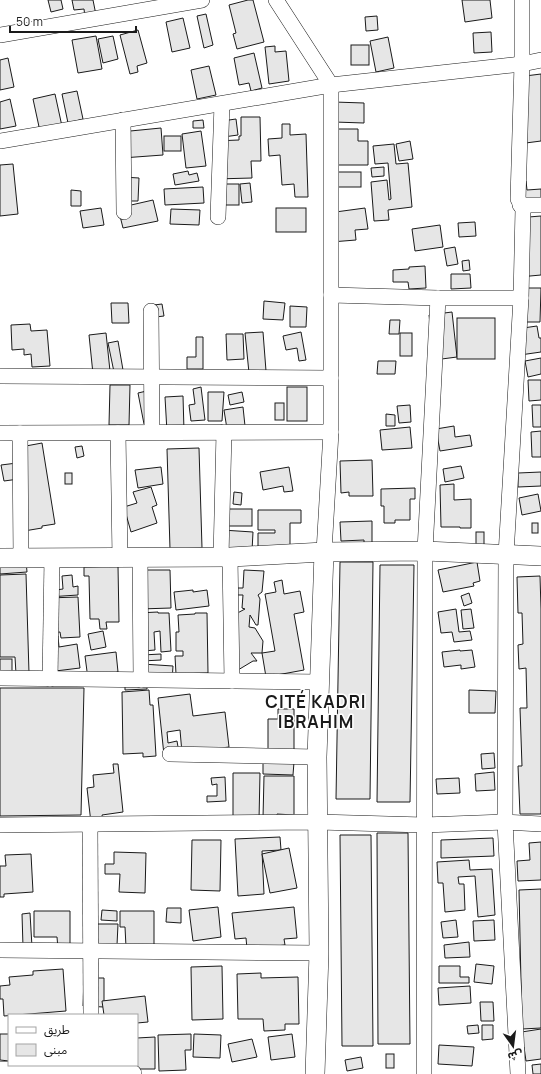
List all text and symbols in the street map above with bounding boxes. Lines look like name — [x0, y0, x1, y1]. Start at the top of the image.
scale bar — [10, 8, 136, 34]
text: 50 m — [16, 13, 43, 30]
district label: CITÉ KADRI IBRAHIM — [265, 690, 367, 733]
legend — [8, 1014, 138, 1066]
text: طريق — [44, 1021, 70, 1038]
north arrow — [493, 1026, 533, 1066]
text: مبنى — [44, 1041, 67, 1058]
text: ش — [506, 1047, 525, 1065]

